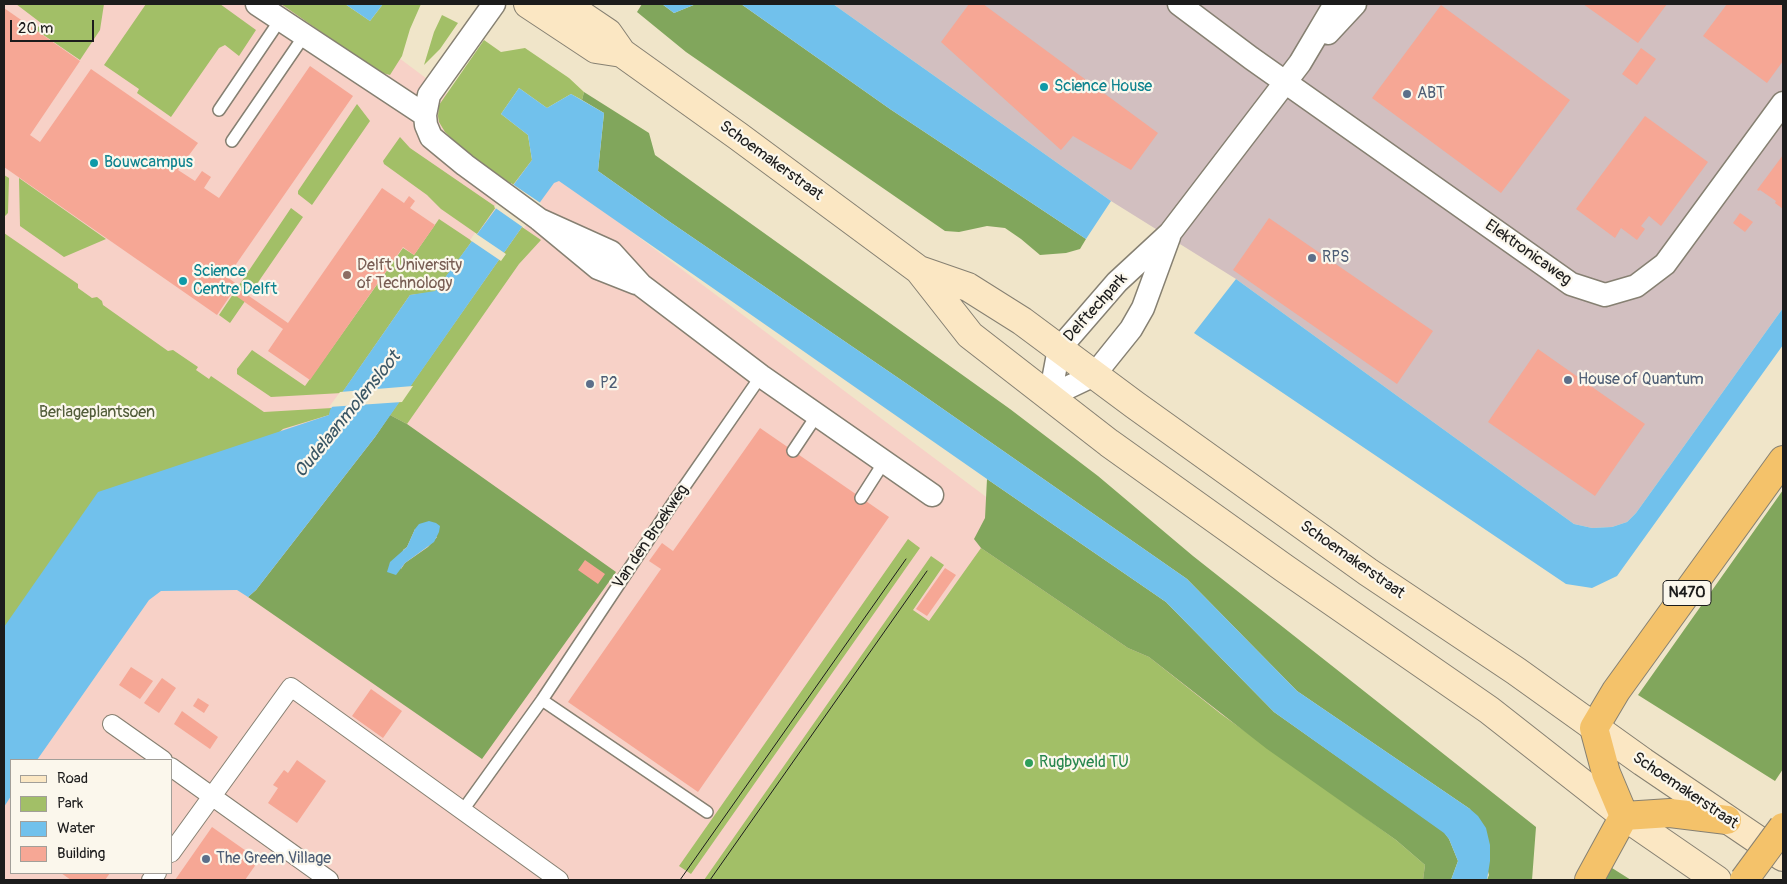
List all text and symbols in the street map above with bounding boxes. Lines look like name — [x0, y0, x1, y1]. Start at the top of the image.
scale bar — [12, 10, 96, 42]
text: 20 m — [18, 19, 53, 38]
place label: Science House — [1054, 77, 1152, 97]
marker: Science House — [1038, 81, 1050, 93]
place label: ABT — [1417, 84, 1445, 104]
marker: ABT — [1401, 88, 1413, 100]
street label: Schoemakerstraat — [715, 117, 827, 205]
place label: Bouwcampus — [104, 153, 193, 173]
marker: Bouwcampus — [88, 157, 100, 169]
street label: Elektronicaweg — [1481, 216, 1575, 290]
place label: RPS — [1322, 248, 1349, 268]
marker: RPS — [1306, 252, 1318, 264]
place label: Delft University of Technology — [357, 256, 462, 294]
place label: Science Centre Delft — [193, 262, 277, 300]
marker: Delft University of Technology — [341, 269, 353, 281]
street label: Delftechpark — [1060, 270, 1132, 346]
marker: Science Centre Delft — [177, 275, 189, 287]
water label: Oudelaanmolensloot — [290, 347, 406, 483]
place label: House of Quantum — [1578, 370, 1704, 390]
place label: P2 — [600, 374, 618, 394]
marker: House of Quantum — [1562, 374, 1574, 386]
marker: P2 — [584, 378, 596, 390]
park label: Berlageplantsoen — [39, 403, 155, 423]
street label: Van den Broekweg — [609, 481, 693, 593]
street label: Schoemakerstraat — [1296, 517, 1408, 603]
road number: N470 — [1663, 580, 1711, 606]
street label: Schoemakerstraat — [1628, 749, 1742, 833]
place label: Rugbyveld TU — [1039, 753, 1129, 773]
marker: Rugbyveld TU — [1023, 757, 1035, 769]
legend — [10, 759, 172, 874]
text: Road — [57, 769, 88, 788]
text: Park — [57, 794, 83, 813]
text: Water — [57, 819, 95, 838]
text: Building — [57, 844, 105, 863]
place label: The Green Village — [216, 849, 331, 869]
marker: The Green Village — [200, 853, 212, 865]

